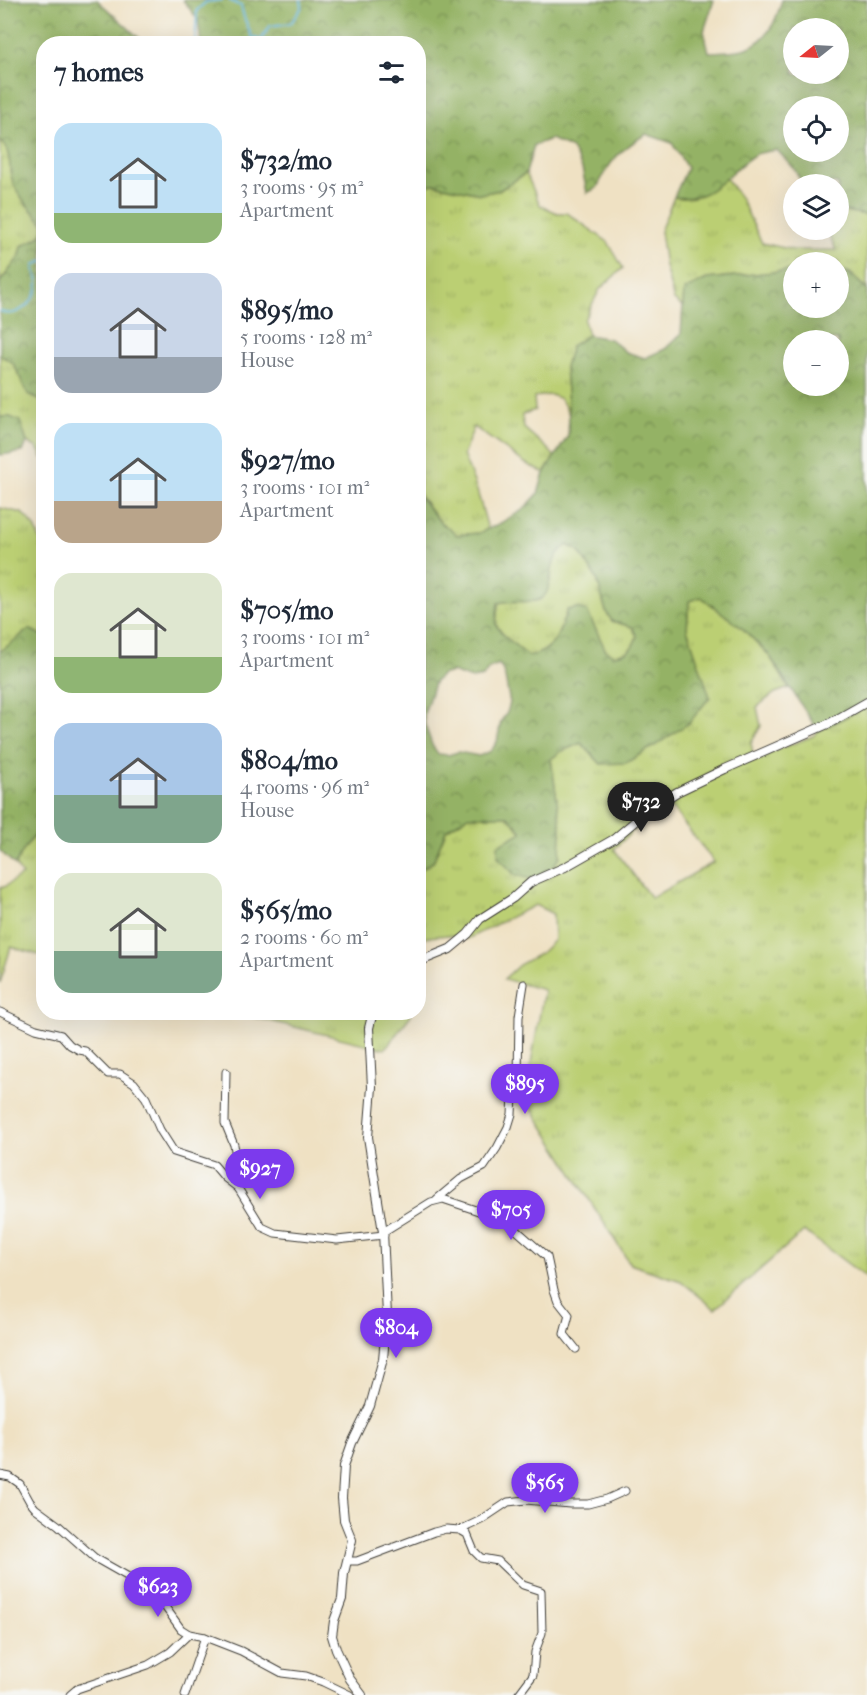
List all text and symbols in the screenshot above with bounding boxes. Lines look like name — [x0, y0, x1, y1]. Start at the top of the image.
north arrow — [783, 18, 849, 84]
map controls — [783, 18, 849, 396]
icon: filters — [375, 56, 408, 89]
text: 7 homes — [54, 57, 144, 88]
button: locate — [783, 96, 849, 162]
text: $732/mo — [240, 145, 332, 176]
icon: home — [102, 147, 174, 219]
button: layers — [783, 174, 849, 240]
text: 3 rooms · 95 m² — [240, 176, 363, 199]
text: Apartment — [240, 199, 334, 222]
button: + — [783, 252, 849, 318]
text: $895/mo — [240, 295, 333, 326]
icon: home — [102, 297, 174, 369]
text: 5 rooms · 128 m² — [240, 326, 372, 349]
button: − — [783, 330, 849, 396]
text: House — [240, 349, 294, 372]
text: $927/mo — [240, 445, 335, 476]
icon: home — [102, 447, 174, 519]
text: 3 rooms · 101 m² — [240, 476, 369, 499]
text: Apartment — [240, 499, 334, 522]
text: $705/mo — [240, 595, 333, 626]
icon: home — [102, 597, 174, 669]
text: 3 rooms · 101 m² — [240, 626, 369, 649]
text: Apartment — [240, 649, 334, 672]
text: $804/mo — [240, 745, 338, 776]
icon: home — [102, 747, 174, 819]
text: 4 rooms · 96 m² — [240, 776, 369, 799]
pin: $732 — [605, 782, 677, 833]
text: $732 — [621, 790, 661, 813]
text: House — [240, 799, 294, 822]
text: $565/mo — [240, 895, 332, 926]
icon: home — [102, 897, 174, 969]
text: 2 rooms · 60 m² — [240, 926, 368, 949]
text: Apartment — [240, 949, 334, 972]
pin: $895 — [489, 1064, 561, 1115]
text: $895 — [505, 1072, 545, 1095]
pin: $927 — [224, 1149, 296, 1200]
text: $927 — [239, 1157, 281, 1180]
pin: $705 — [475, 1190, 547, 1241]
text: $705 — [491, 1198, 531, 1221]
pin: $804 — [360, 1308, 432, 1359]
text: $804 — [374, 1316, 418, 1339]
pin: $565 — [509, 1463, 581, 1514]
text: $565 — [525, 1471, 565, 1494]
pin: $623 — [122, 1567, 194, 1618]
text: $623 — [138, 1575, 178, 1598]

